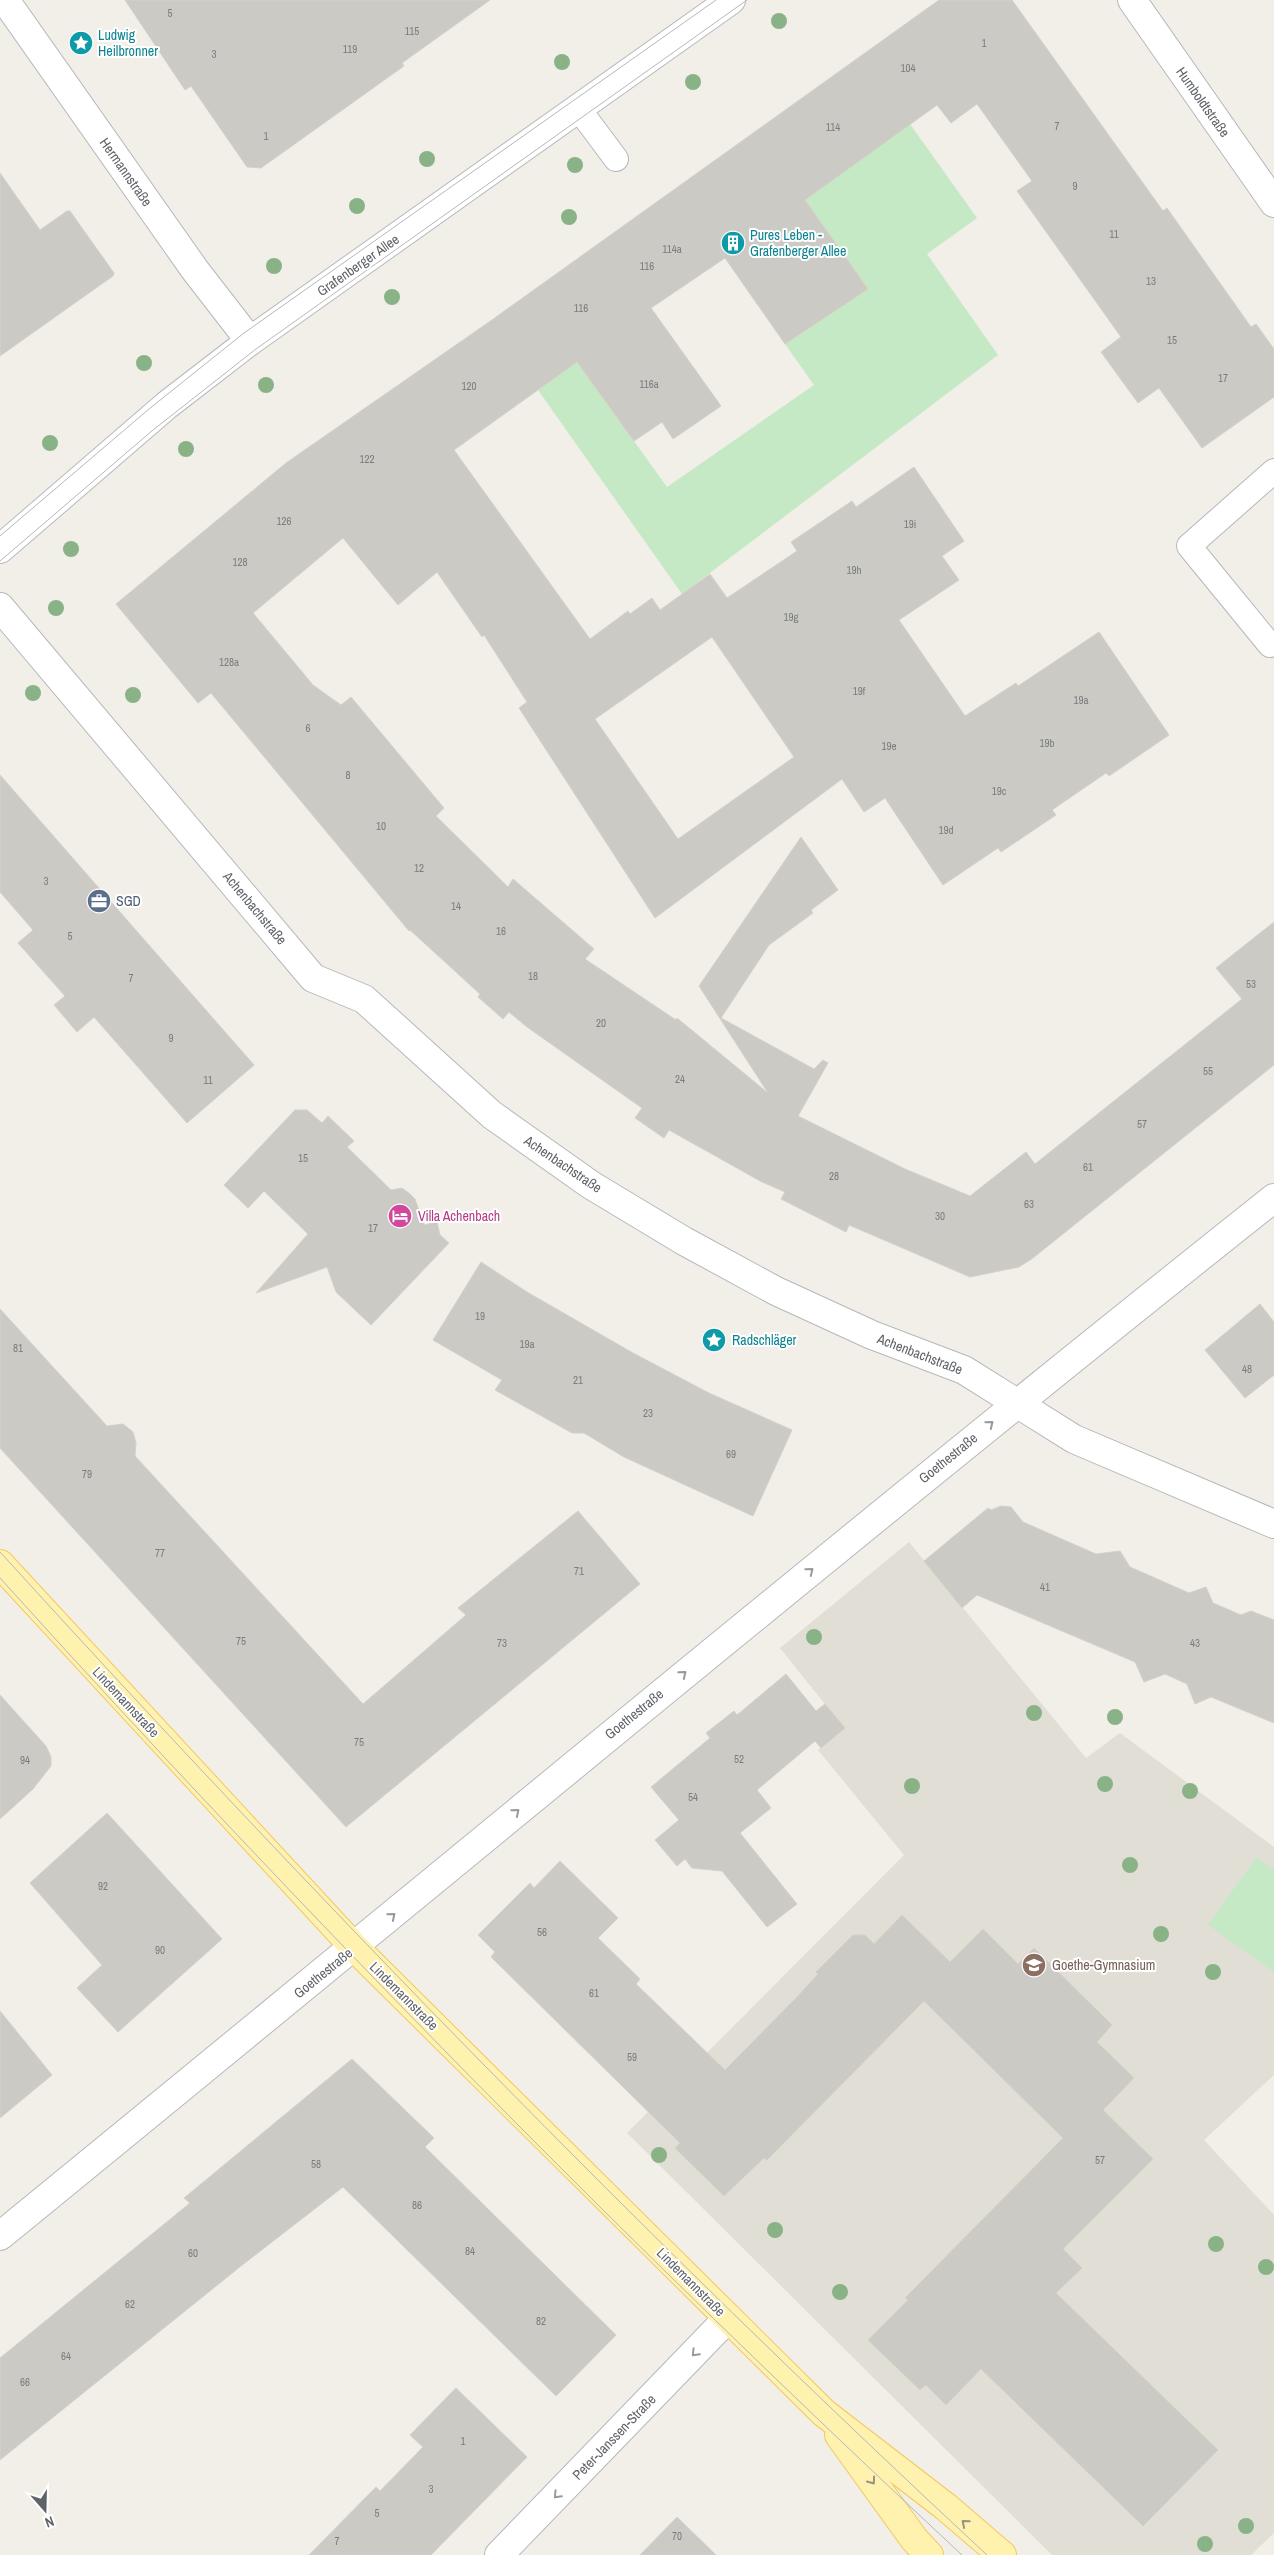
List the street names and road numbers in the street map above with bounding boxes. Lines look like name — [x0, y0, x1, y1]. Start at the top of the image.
street label: Humboldtstraße — [1172, 63, 1234, 141]
street label: Hermannstraße — [96, 134, 156, 210]
street label: Grafenberger Allee — [313, 230, 403, 300]
street label: Achenbachstraße — [219, 867, 291, 948]
street label: Achenbachstraße — [520, 1131, 605, 1197]
street label: Achenbachstraße — [874, 1329, 965, 1379]
street label: Goethestraße — [915, 1429, 981, 1487]
street label: Lindemannstraße — [89, 1663, 163, 1741]
street label: Goethestraße — [601, 1685, 667, 1743]
street label: Goethestraße — [290, 1944, 356, 2002]
street label: Lindemannstraße — [366, 1958, 442, 2034]
street label: Lindemannstraße — [653, 2244, 729, 2320]
street label: Peter-Janssen-Straße — [569, 2390, 659, 2484]

